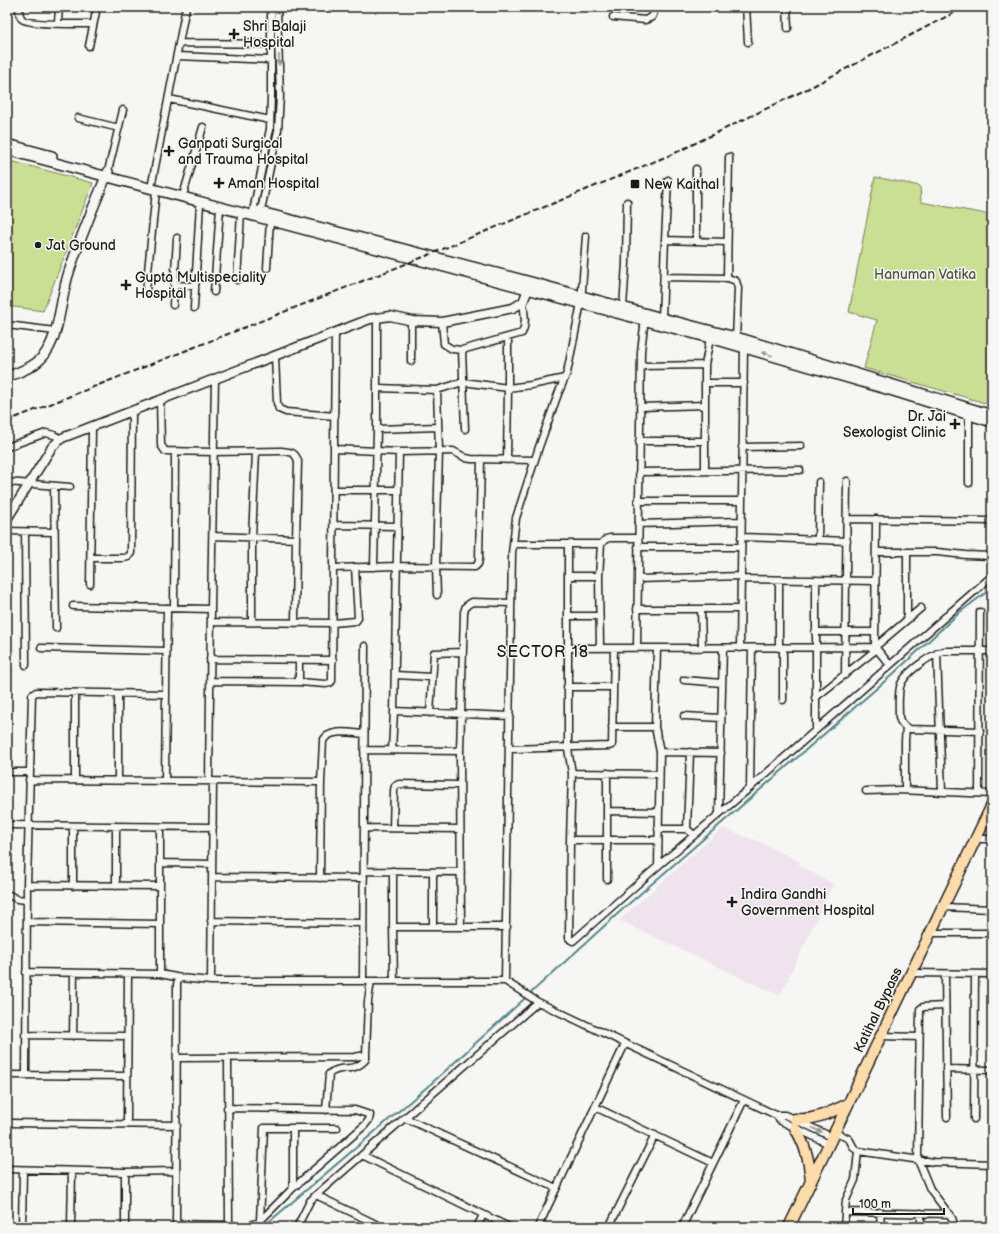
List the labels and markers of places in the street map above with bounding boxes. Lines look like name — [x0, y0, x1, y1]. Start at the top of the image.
place label: Shri Balaji Hospital — [243, 18, 306, 51]
marker: Shri Balaji Hospital — [228, 28, 240, 40]
place label: Ganpati Surgical and Trauma Hospital — [178, 135, 308, 168]
marker: Ganpati Surgical and Trauma Hospital — [163, 145, 175, 157]
place label: Aman Hospital — [228, 175, 319, 192]
place label: New Kaithal — [644, 176, 719, 193]
marker: Aman Hospital — [213, 177, 225, 189]
marker: New Kaithal — [629, 178, 641, 190]
place label: Jat Ground — [46, 237, 116, 254]
marker: Jat Ground — [33, 240, 43, 250]
place label: Gupta Multispeciality Hospital — [135, 269, 267, 302]
marker: Gupta Multispeciality Hospital — [120, 279, 132, 291]
place label: Dr. Jai Sexologist Clinic — [843, 408, 946, 441]
marker: Dr. Jai Sexologist Clinic — [949, 418, 961, 430]
place label: Indira Gandhi Government Hospital — [741, 886, 874, 919]
marker: Indira Gandhi Government Hospital — [726, 896, 738, 908]

